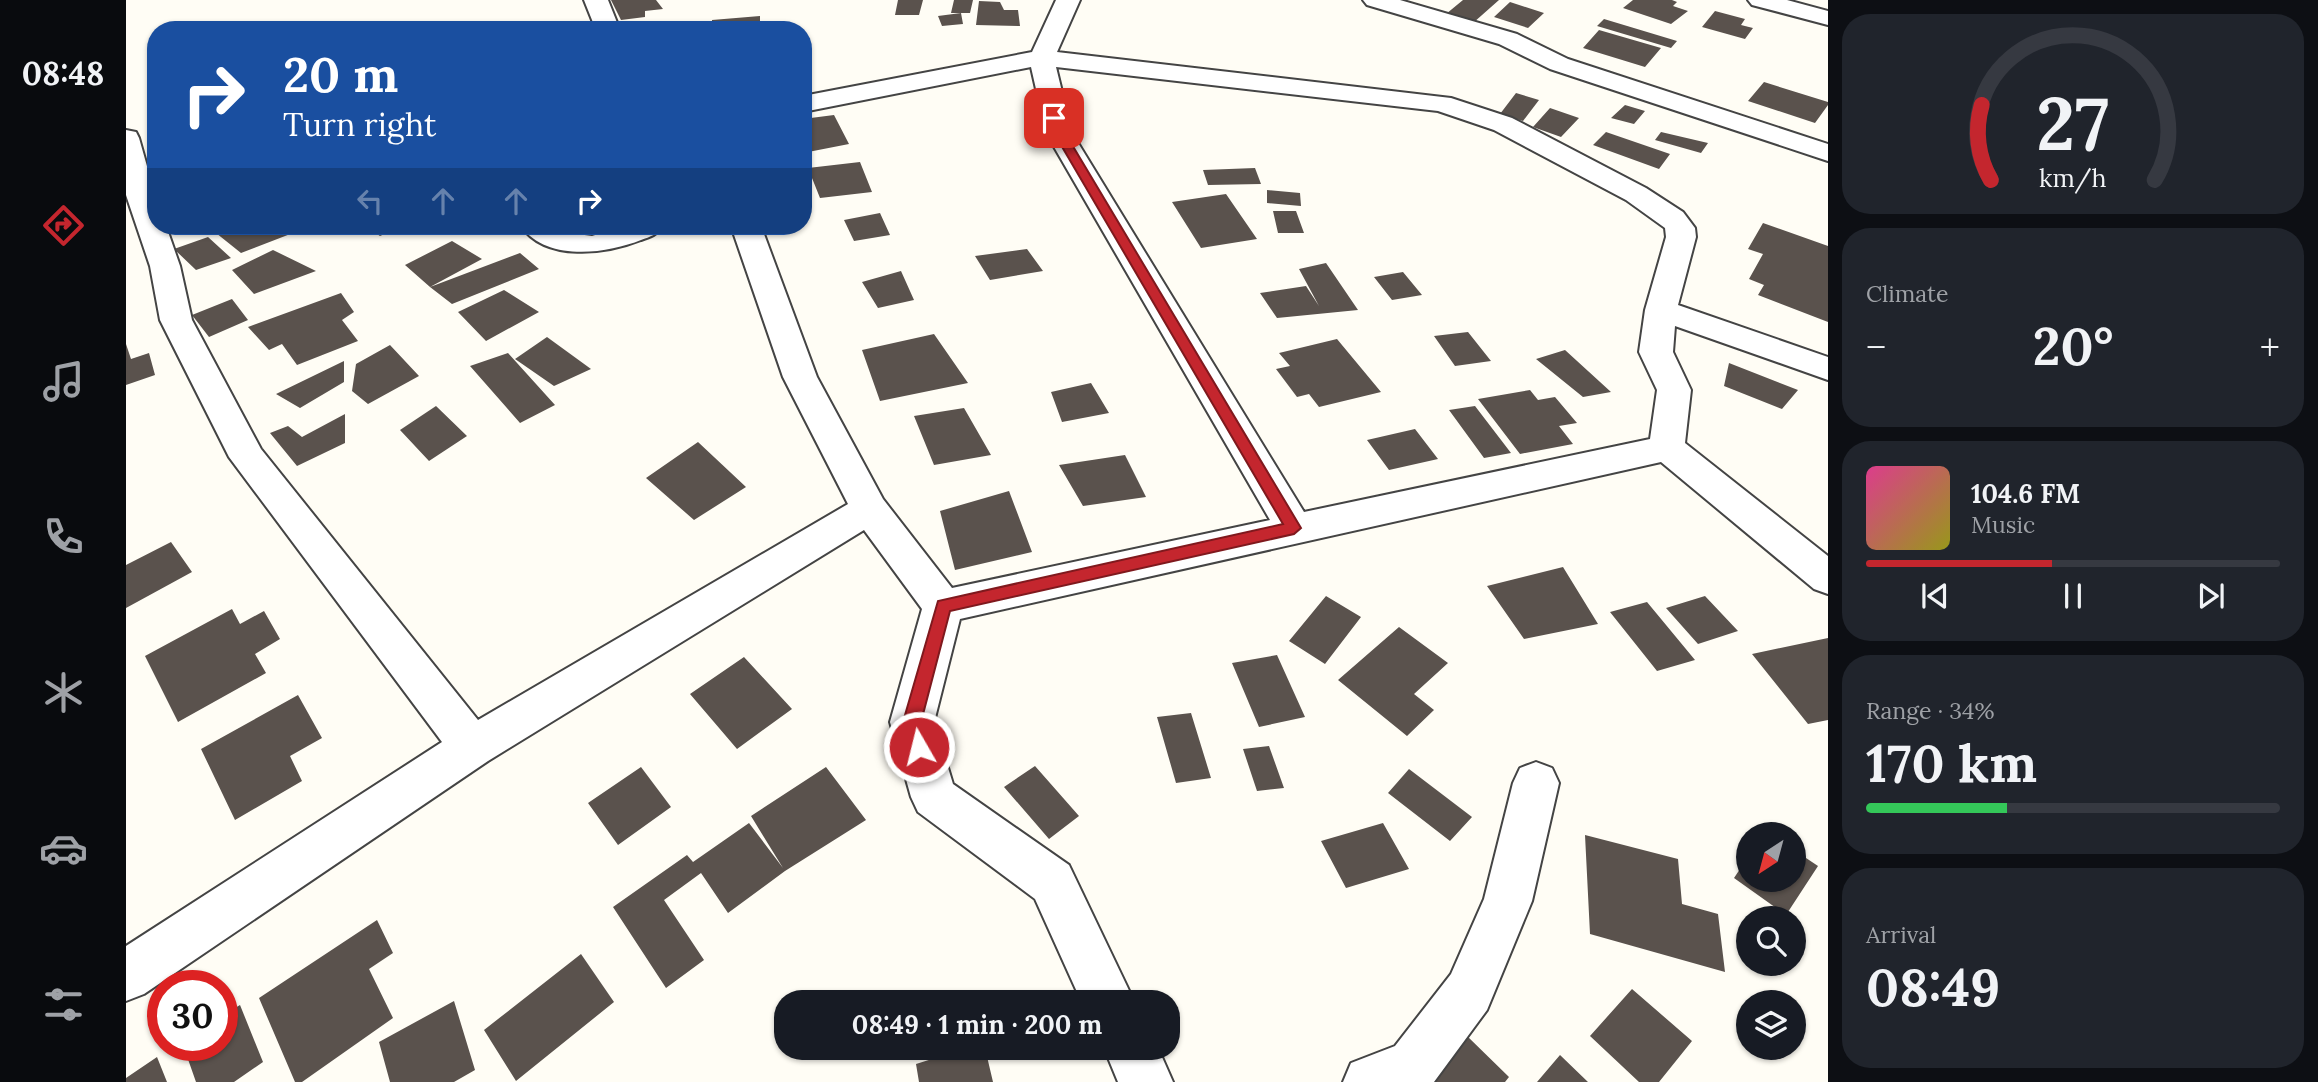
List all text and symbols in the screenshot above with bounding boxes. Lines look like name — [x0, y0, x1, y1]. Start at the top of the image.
text: 20 m — [283, 43, 398, 105]
icon: right — [168, 49, 259, 140]
text: 08:48 — [22, 53, 104, 94]
text: 27 — [2037, 77, 2109, 170]
pin — [1024, 88, 1084, 148]
icon: arrive — [1035, 99, 1073, 137]
text: Turn right — [283, 104, 436, 145]
text: km/h — [2039, 162, 2107, 194]
icon: left — [351, 182, 389, 220]
icon: ahead — [424, 182, 462, 220]
icon: ahead — [497, 182, 535, 220]
icon: right — [570, 182, 608, 220]
icon: directions — [39, 201, 88, 250]
text: Climate — [1866, 279, 1948, 308]
text: 20° — [2033, 313, 2113, 379]
text: − — [1866, 323, 1886, 371]
text: + — [2260, 323, 2280, 371]
icon: music — [39, 357, 88, 406]
text: 104.6 FM — [1971, 477, 2080, 510]
text: Music — [1971, 510, 2035, 539]
icon: phone — [39, 512, 88, 561]
icon: previous — [1916, 577, 1954, 615]
icon: pause — [2054, 577, 2092, 615]
icon: next — [2192, 577, 2230, 615]
icon: climate — [39, 668, 88, 717]
text: Range · 34% — [1866, 696, 1994, 725]
position arrow — [882, 710, 956, 784]
text: 170 km — [1866, 730, 2037, 796]
north arrow — [1736, 822, 1806, 892]
map controls — [1736, 822, 1806, 1060]
icon: car — [39, 824, 88, 873]
button: search — [1736, 906, 1806, 976]
text: Arrival — [1866, 920, 1936, 949]
text: 08:49 — [1866, 954, 2000, 1020]
speed limit sign: 30 — [147, 970, 238, 1061]
icon: filters — [39, 980, 88, 1029]
button: layers — [1736, 990, 1806, 1060]
text: 08:49 · 1 min · 200 m — [852, 1008, 1102, 1041]

